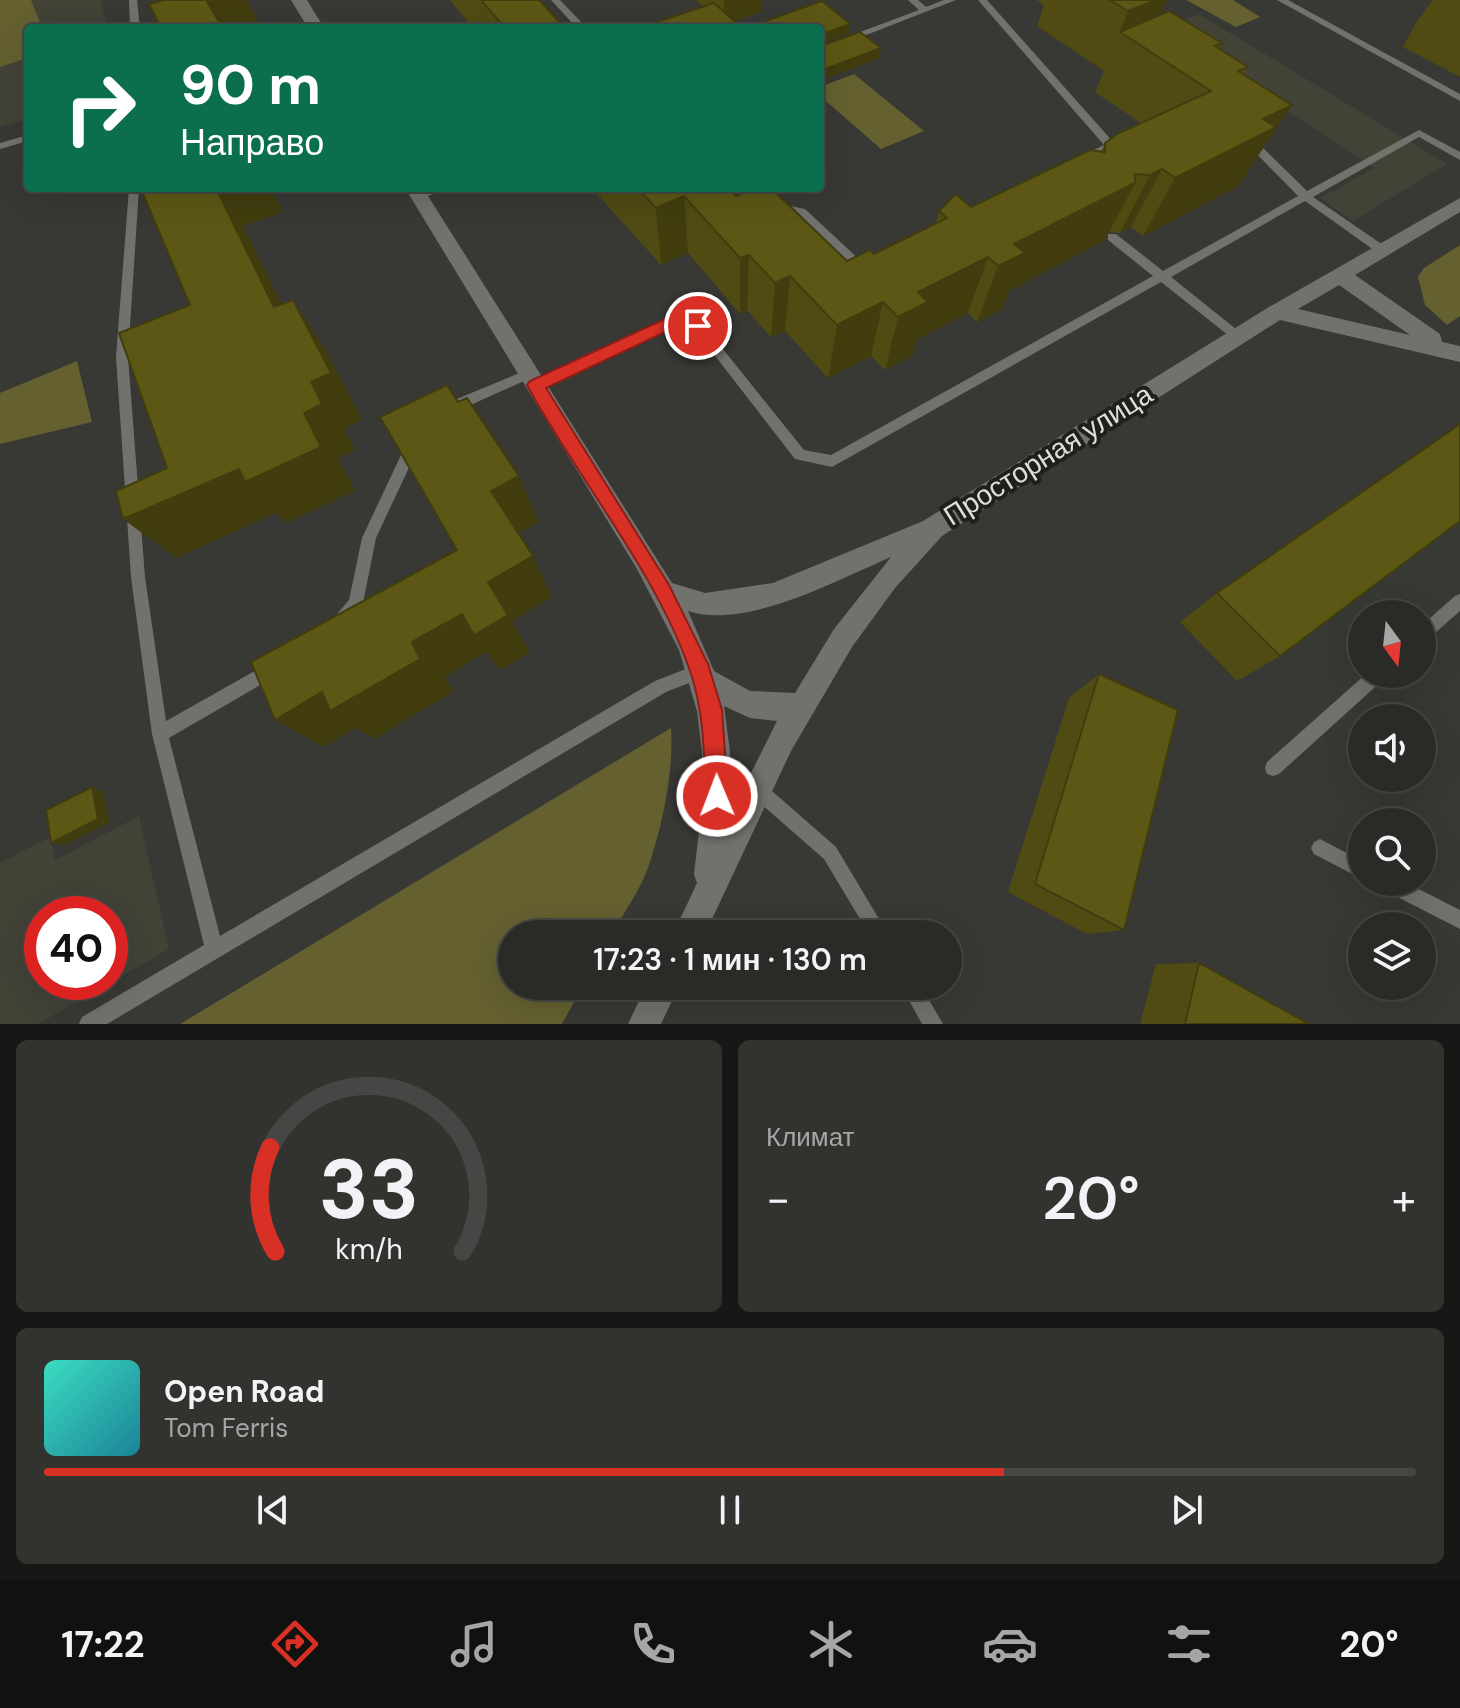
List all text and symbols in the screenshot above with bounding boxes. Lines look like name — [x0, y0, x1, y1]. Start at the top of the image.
text: 90 m — [180, 48, 321, 121]
icon: right — [48, 56, 152, 160]
text: Направо — [180, 119, 324, 166]
pin — [664, 292, 732, 360]
icon: arrive — [676, 304, 720, 348]
street label: Просторная улица — [937, 376, 1160, 534]
north arrow — [1348, 600, 1436, 688]
map controls — [1348, 600, 1436, 1000]
button: sound — [1348, 704, 1436, 792]
position arrow — [675, 754, 759, 838]
button: search — [1348, 808, 1436, 896]
speed limit sign: 40 — [24, 896, 128, 1000]
button: layers — [1348, 912, 1436, 1000]
text: 17:23 · 1 мин · 130 m — [593, 940, 867, 979]
text: Климат — [766, 1120, 855, 1154]
text: 33 — [319, 1135, 419, 1244]
text: 20° — [1042, 1159, 1140, 1238]
text: − — [766, 1170, 790, 1228]
text: + — [1392, 1170, 1416, 1228]
text: km/h — [335, 1231, 403, 1268]
text: Open Road — [164, 1372, 324, 1411]
text: Tom Ferris — [164, 1411, 288, 1445]
icon: previous — [251, 1488, 295, 1532]
icon: pause — [708, 1488, 752, 1532]
icon: next — [1165, 1488, 1209, 1532]
icon: directions — [267, 1616, 323, 1672]
icon: music — [446, 1616, 502, 1672]
icon: phone — [625, 1616, 681, 1672]
icon: climate — [803, 1616, 859, 1672]
icon: car — [982, 1616, 1038, 1672]
icon: filters — [1161, 1616, 1217, 1672]
text: 17:22 — [61, 1621, 144, 1668]
text: 20° — [1340, 1621, 1399, 1668]

